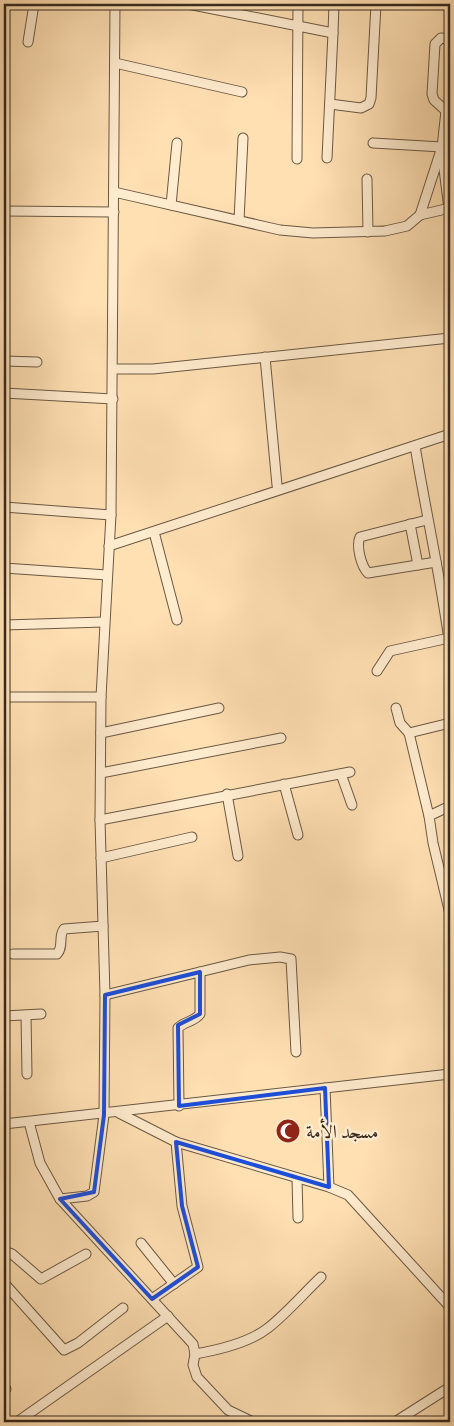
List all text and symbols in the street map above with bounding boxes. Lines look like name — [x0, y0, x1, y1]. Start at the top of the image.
mosque icon: مسجد الأمة — [275, 1118, 301, 1144]
place label: مسجد الأمة — [306, 1118, 378, 1143]

